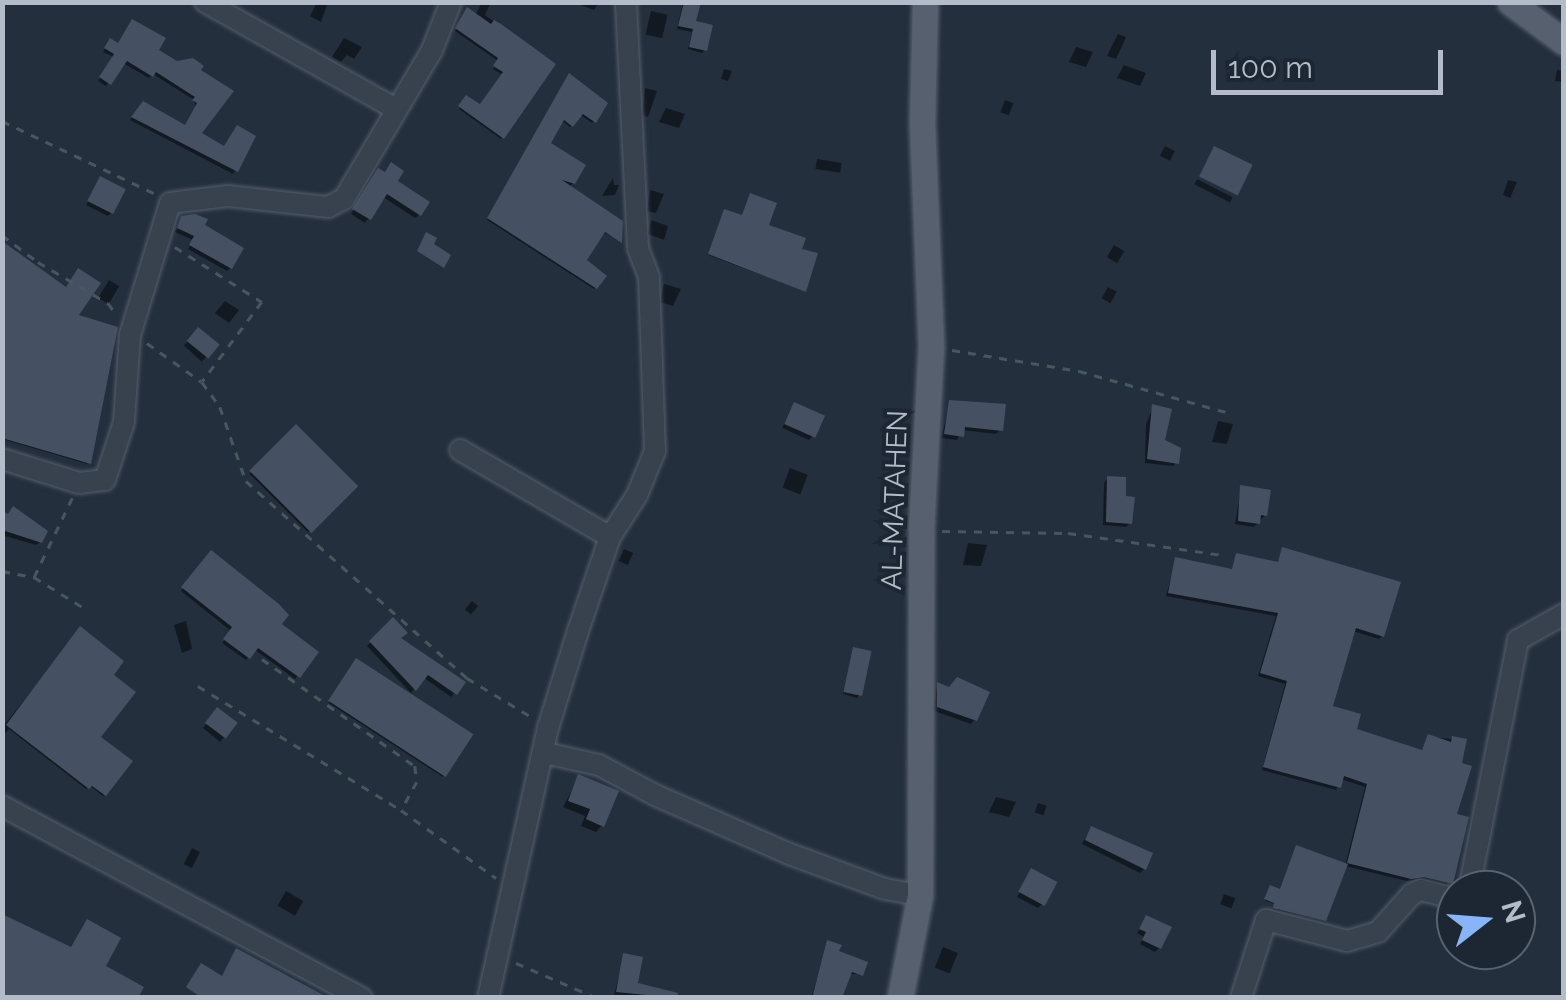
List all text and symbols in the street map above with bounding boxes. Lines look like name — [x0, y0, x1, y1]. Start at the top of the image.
scale bar — [1216, 30, 1448, 92]
text: 100 m — [1228, 50, 1313, 85]
street label: AL-MATAHEN — [875, 409, 915, 591]
north arrow — [1436, 870, 1536, 970]
text: N — [1494, 897, 1532, 927]

